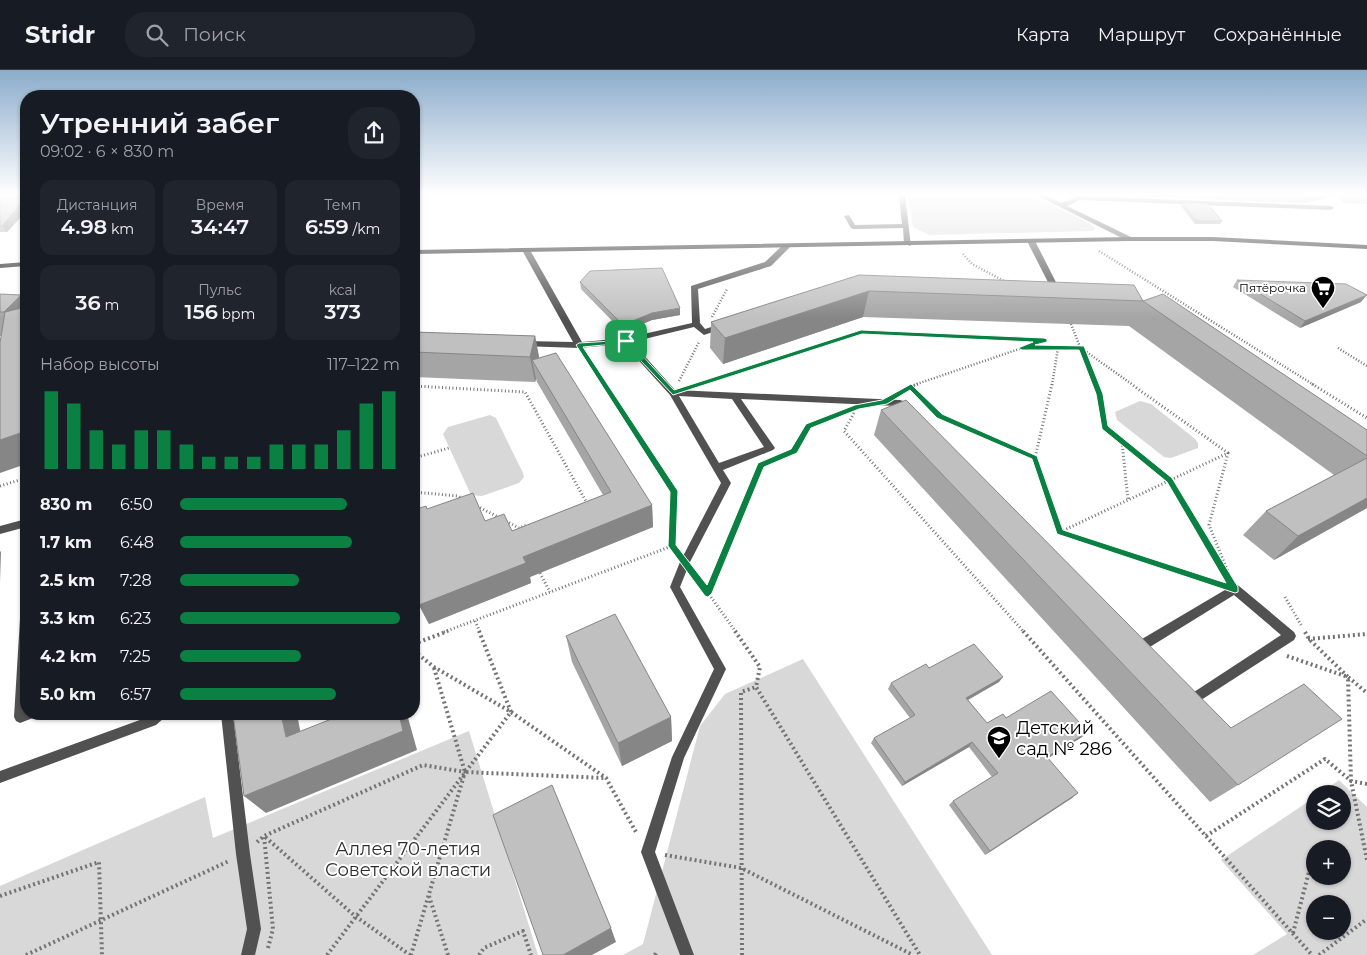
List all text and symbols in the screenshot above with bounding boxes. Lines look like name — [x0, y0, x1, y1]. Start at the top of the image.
search box — [125, 12, 475, 57]
text: Stridr — [25, 20, 95, 49]
icon: search — [143, 21, 171, 49]
text: Поиск — [183, 23, 246, 46]
text: Карта — [1016, 24, 1070, 46]
text: Маршрут — [1098, 24, 1185, 46]
text: Сохранённые — [1213, 24, 1342, 46]
text: Утренний забег — [40, 106, 279, 140]
button: share — [348, 107, 400, 159]
text: 09:02 · 6 × 830 m — [40, 142, 174, 161]
text: Дистанция — [57, 196, 138, 214]
text: Время — [196, 196, 244, 214]
text: Темп — [324, 196, 361, 214]
text: 4.98 — [61, 214, 107, 239]
text: 34:47 — [191, 214, 249, 239]
text: 6:59 — [305, 214, 349, 239]
text: km — [107, 220, 134, 238]
text: /km — [349, 220, 380, 238]
supermarket icon: Пятёрочка — [1310, 275, 1336, 309]
place label: Пятёрочка — [1239, 280, 1306, 295]
text: Пульс — [198, 281, 242, 299]
text: kcal — [329, 281, 357, 299]
text: 36 — [75, 290, 101, 315]
text: m — [101, 296, 119, 314]
text: 156 — [185, 299, 218, 324]
text: 373 — [324, 299, 361, 324]
text: bpm — [218, 305, 255, 323]
pin — [605, 320, 647, 362]
icon: arrive — [612, 327, 640, 355]
text: Набор высоты — [40, 355, 160, 374]
text: 117–122 m — [327, 355, 400, 374]
text: 830 m — [40, 495, 92, 514]
text: 6:50 — [120, 495, 153, 514]
text: 1.7 km — [40, 533, 92, 552]
text: 6:48 — [120, 533, 154, 552]
text: 2.5 km — [40, 571, 95, 590]
text: 7:28 — [120, 571, 152, 590]
text: 3.3 km — [40, 609, 95, 628]
text: 6:23 — [120, 609, 151, 628]
text: 4.2 km — [40, 647, 97, 666]
text: 7:25 — [120, 647, 151, 666]
text: 5.0 km — [40, 685, 96, 704]
text: 6:57 — [120, 685, 151, 704]
place label: Детский сад № 286 — [1016, 717, 1112, 760]
school or university icon: Детский сад № 286 — [986, 725, 1012, 759]
map controls — [1306, 785, 1351, 940]
button: layers — [1306, 785, 1351, 830]
park label: Аллея 70-летия Советской власти — [325, 838, 491, 881]
button: + — [1306, 840, 1351, 885]
button: − — [1306, 895, 1351, 940]

